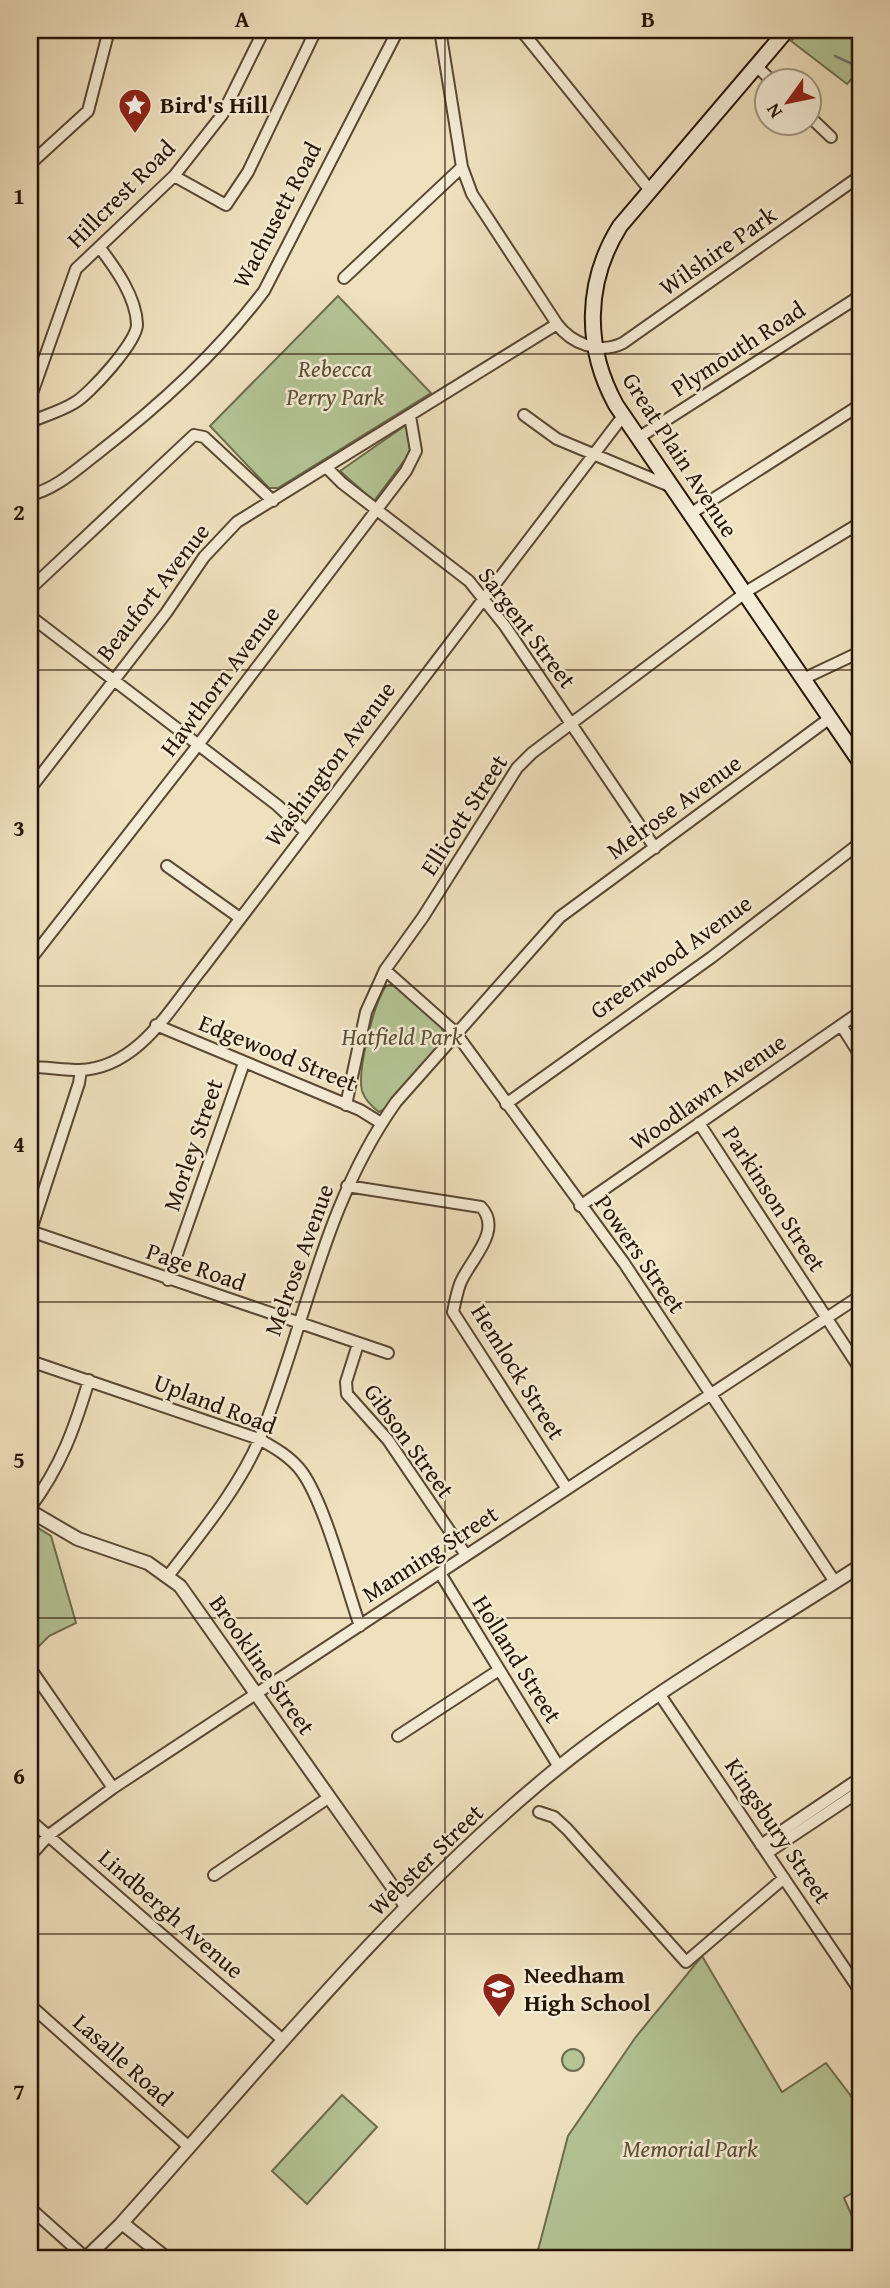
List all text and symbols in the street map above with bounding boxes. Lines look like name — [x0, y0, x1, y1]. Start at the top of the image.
text: A — [235, 2, 250, 35]
text: B — [641, 2, 655, 35]
north arrow — [754, 66, 824, 136]
place icon: Bird's Hill — [116, 86, 154, 135]
place label: Bird's Hill — [160, 87, 269, 122]
text: N — [758, 98, 789, 124]
street label: Hillcrest Road — [58, 131, 183, 256]
street label: Wachusett Road — [223, 135, 330, 294]
text: 1 — [13, 179, 25, 212]
street label: Wilshire Park — [652, 197, 784, 304]
street label: Plymouth Road — [664, 292, 812, 405]
park label: Rebecca Perry Park — [285, 351, 384, 414]
street label: Great Plain Avenue — [614, 365, 747, 544]
text: 2 — [13, 495, 25, 528]
street label: Beaufort Avenue — [88, 515, 218, 668]
street label: Sargent Street — [470, 560, 585, 696]
street label: Hawthorn Avenue — [151, 598, 288, 763]
street label: Washington Avenue — [256, 674, 404, 854]
street label: Melrose Avenue — [599, 746, 748, 868]
street label: Ellicott Street — [411, 747, 516, 882]
text: 3 — [13, 811, 25, 844]
street label: Greenwood Avenue — [582, 886, 759, 1027]
street label: Edgewood Street — [194, 1005, 363, 1100]
park label: Hatfield Park — [340, 1019, 463, 1054]
street label: Woodlawn Avenue — [622, 1024, 793, 1159]
street label: Morley Street — [154, 1074, 232, 1216]
street label: Parkinson Street — [714, 1119, 835, 1279]
text: 4 — [13, 1127, 25, 1160]
street label: Melrose Avenue — [255, 1179, 342, 1341]
street label: Powers Street — [586, 1187, 695, 1321]
street label: Page Road — [142, 1233, 251, 1300]
street label: Hemlock Street — [463, 1297, 574, 1447]
street label: Upland Road — [149, 1364, 282, 1443]
street label: Gibson Street — [356, 1376, 463, 1506]
text: 5 — [13, 1443, 25, 1476]
street label: Manning Street — [355, 1496, 505, 1611]
street label: Brookline Street — [201, 1587, 324, 1742]
street label: Holland Street — [464, 1588, 571, 1730]
street label: Kingsbury Street — [717, 1751, 841, 1911]
text: 6 — [13, 1759, 25, 1792]
street label: Webster Street — [360, 1795, 492, 1924]
street label: Lindbergh Avenue — [91, 1840, 252, 1987]
place label: Needham High School — [524, 1957, 651, 2020]
school or university icon: Needham High School — [480, 1970, 518, 2019]
street label: Lasalle Road — [65, 2005, 181, 2114]
text: 7 — [13, 2075, 25, 2108]
park label: Memorial Park — [622, 2131, 758, 2166]

